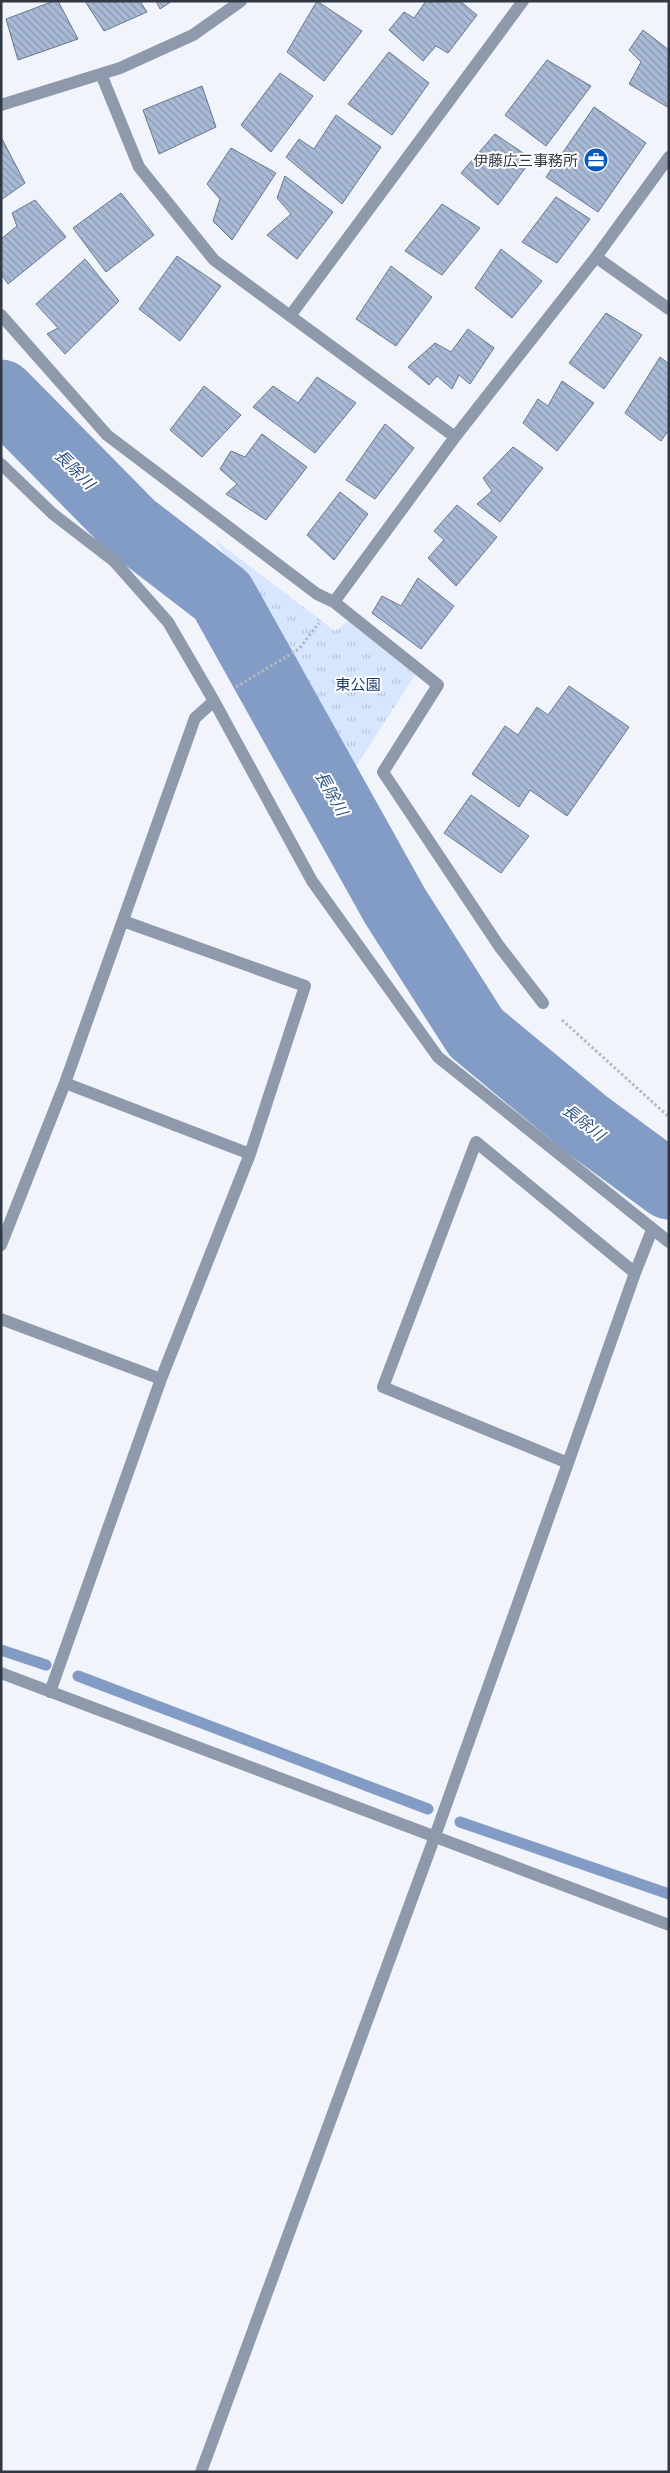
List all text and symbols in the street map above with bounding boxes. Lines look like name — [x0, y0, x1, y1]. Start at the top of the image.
office icon: 伊藤広三事務所 — [583, 147, 609, 173]
place label: 伊藤広三事務所 — [473, 150, 578, 171]
water label: 長除川 — [50, 444, 101, 495]
park label: 東公園 — [335, 674, 381, 695]
water label: 長除川 — [311, 767, 354, 821]
water label: 長除川 — [558, 1099, 611, 1147]

